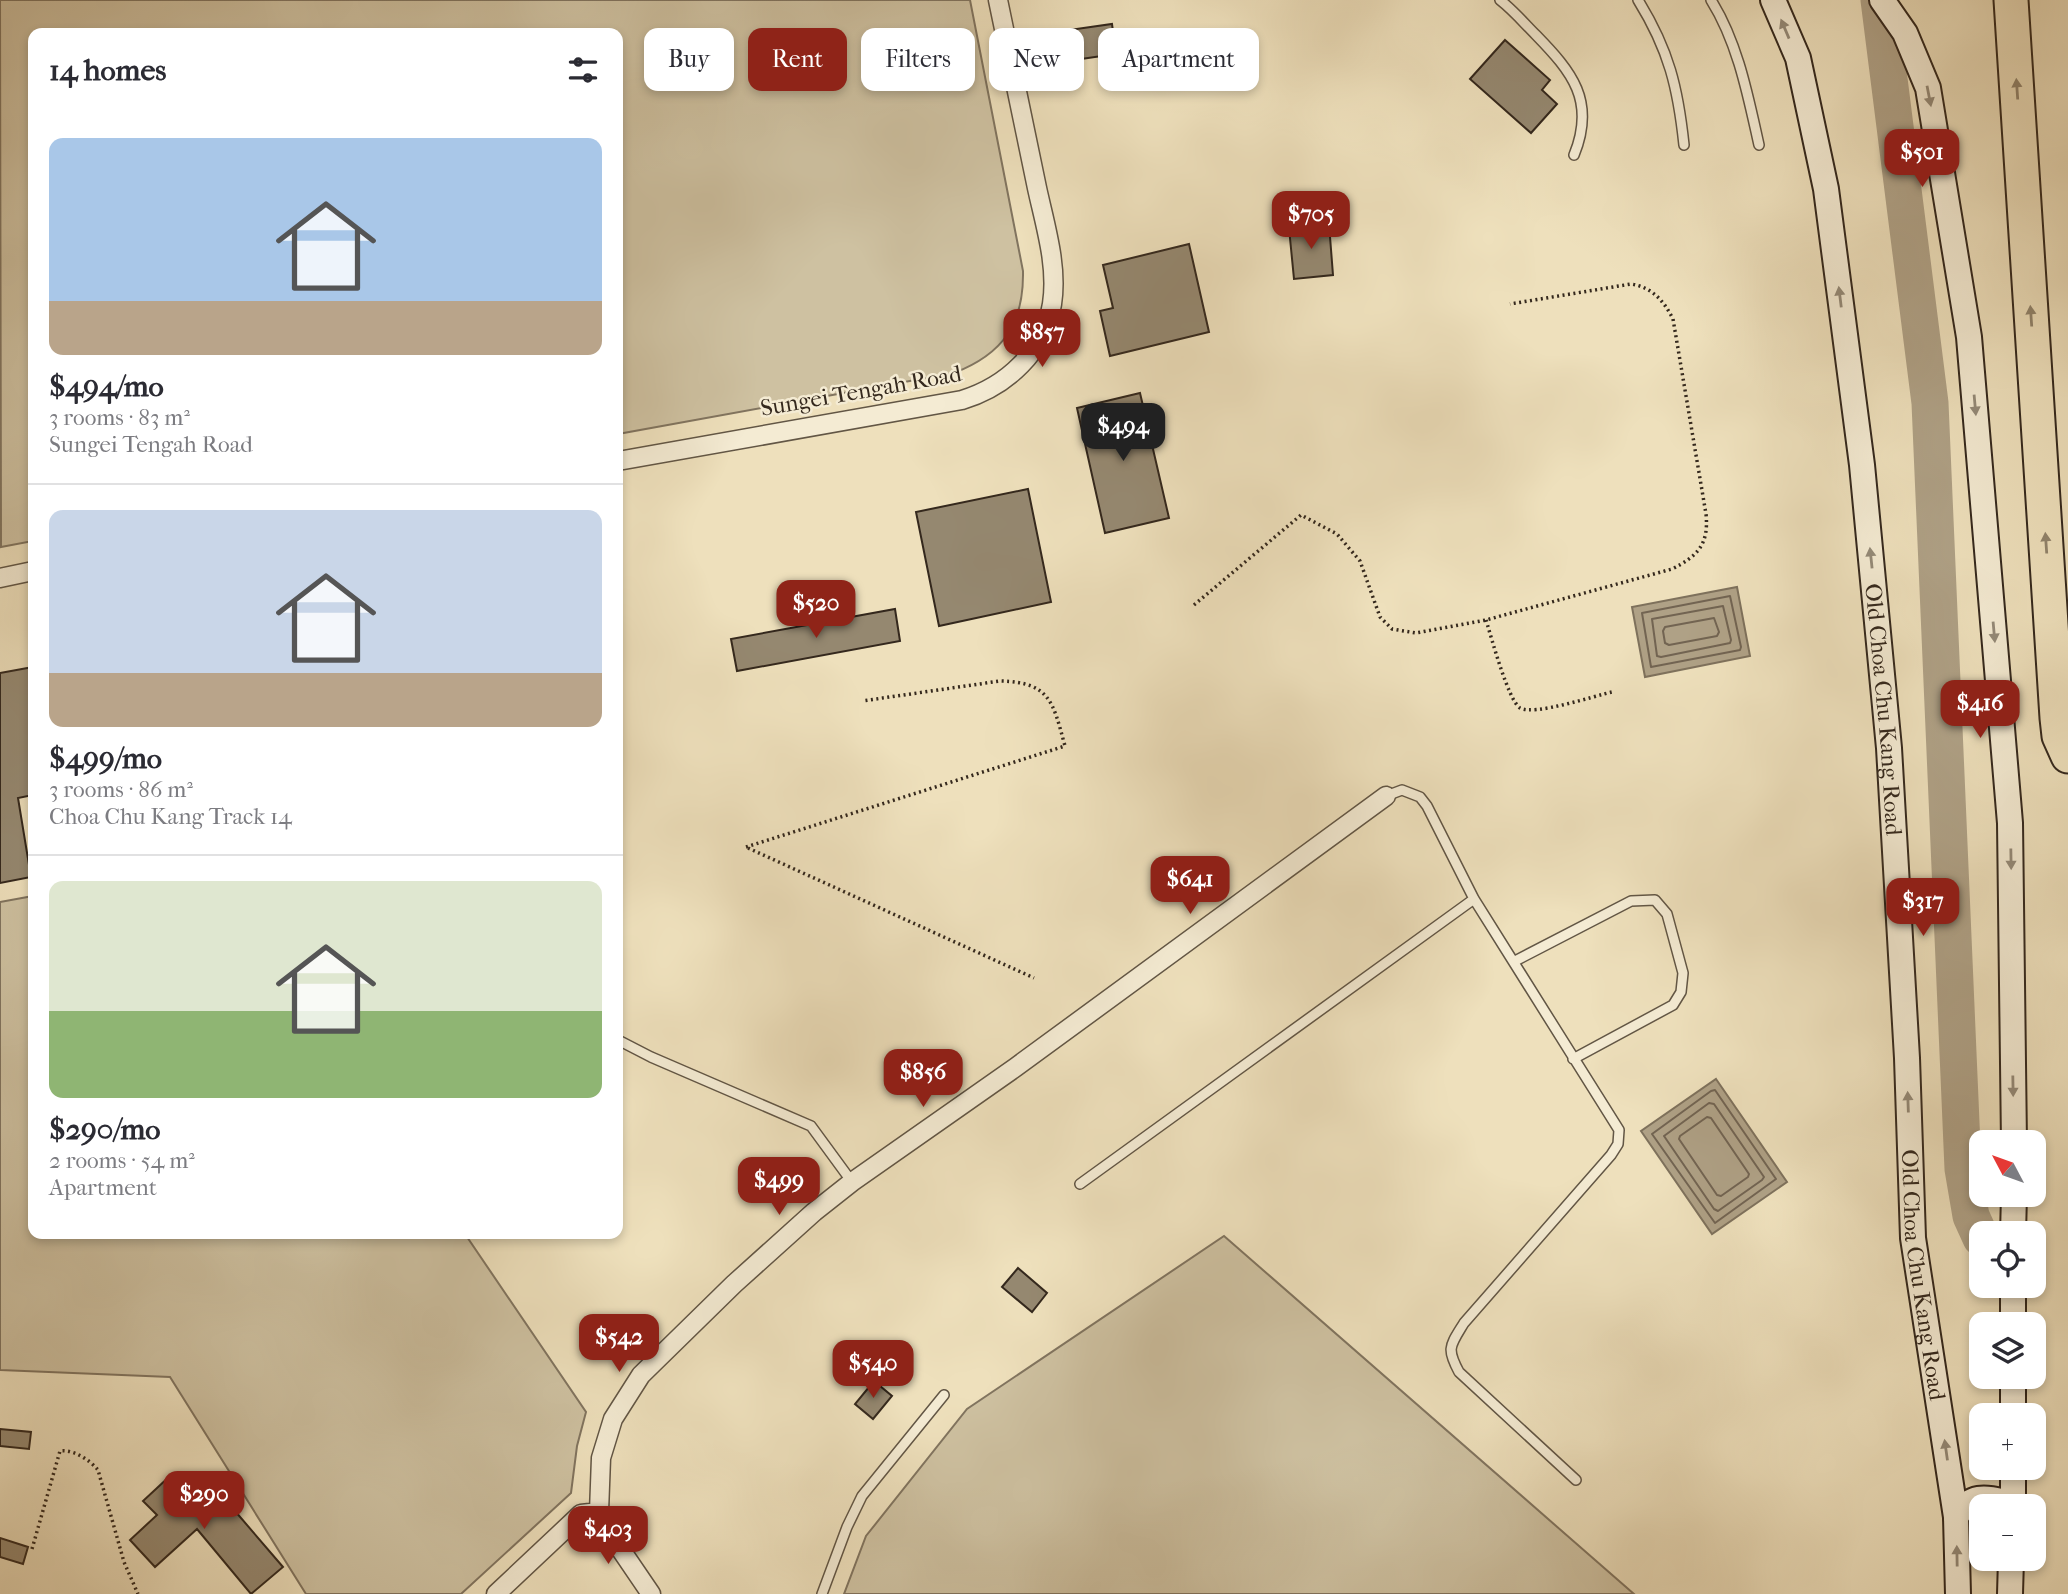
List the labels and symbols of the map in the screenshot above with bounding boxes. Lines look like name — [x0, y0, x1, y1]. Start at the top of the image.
one-way arrow — [1780, 18, 1791, 39]
one-way arrow — [2011, 78, 2022, 100]
one-way arrow — [1924, 85, 1935, 107]
pin: $501 — [1881, 130, 1963, 189]
pin: $705 — [1270, 191, 1352, 251]
one-way arrow — [1834, 285, 1845, 307]
one-way arrow — [2026, 305, 2037, 327]
pin: $857 — [1001, 310, 1083, 369]
street label: Sungei Tengah Road — [758, 360, 964, 422]
one-way arrow — [1970, 394, 1981, 416]
pin: $494 — [1082, 404, 1164, 463]
one-way arrow — [2040, 532, 2051, 554]
one-way arrow — [1865, 547, 1876, 569]
pin: $520 — [775, 580, 857, 640]
street label: Old Choa Chu Kang Road — [1860, 582, 1908, 837]
one-way arrow — [1989, 621, 2000, 643]
pin: $416 — [1939, 680, 2021, 740]
one-way arrow — [2005, 848, 2016, 870]
pin: $641 — [1149, 856, 1231, 916]
pin: $317 — [1882, 878, 1964, 938]
pin: $856 — [882, 1050, 964, 1109]
one-way arrow — [2007, 1075, 2019, 1097]
one-way arrow — [1903, 1091, 1914, 1113]
north arrow — [1969, 1130, 2046, 1208]
street label: Old Choa Chu Kang Road — [1897, 1149, 1951, 1403]
pin: $499 — [738, 1158, 820, 1217]
pin: $542 — [578, 1314, 660, 1374]
pin: $540 — [832, 1340, 914, 1400]
one-way arrow — [1940, 1439, 1951, 1461]
pin: $290 — [163, 1472, 245, 1531]
pin: $403 — [567, 1506, 649, 1566]
one-way arrow — [1951, 1544, 1963, 1566]

